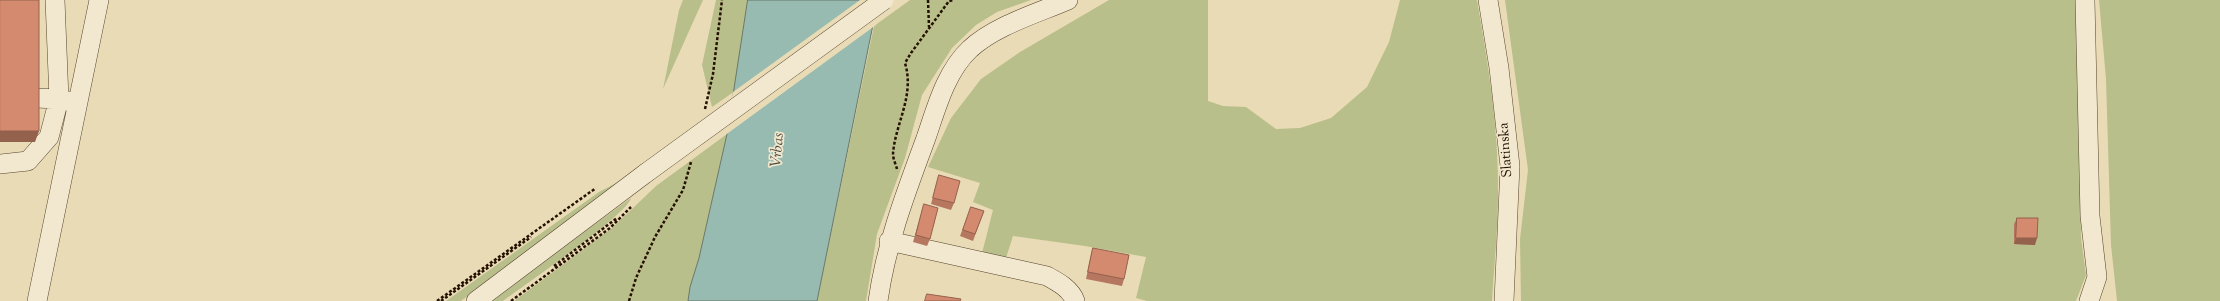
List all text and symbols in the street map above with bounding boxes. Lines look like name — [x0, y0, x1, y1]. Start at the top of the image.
street label: Slatinska — [1497, 122, 1517, 178]
water label: Vrbas — [769, 132, 789, 168]

